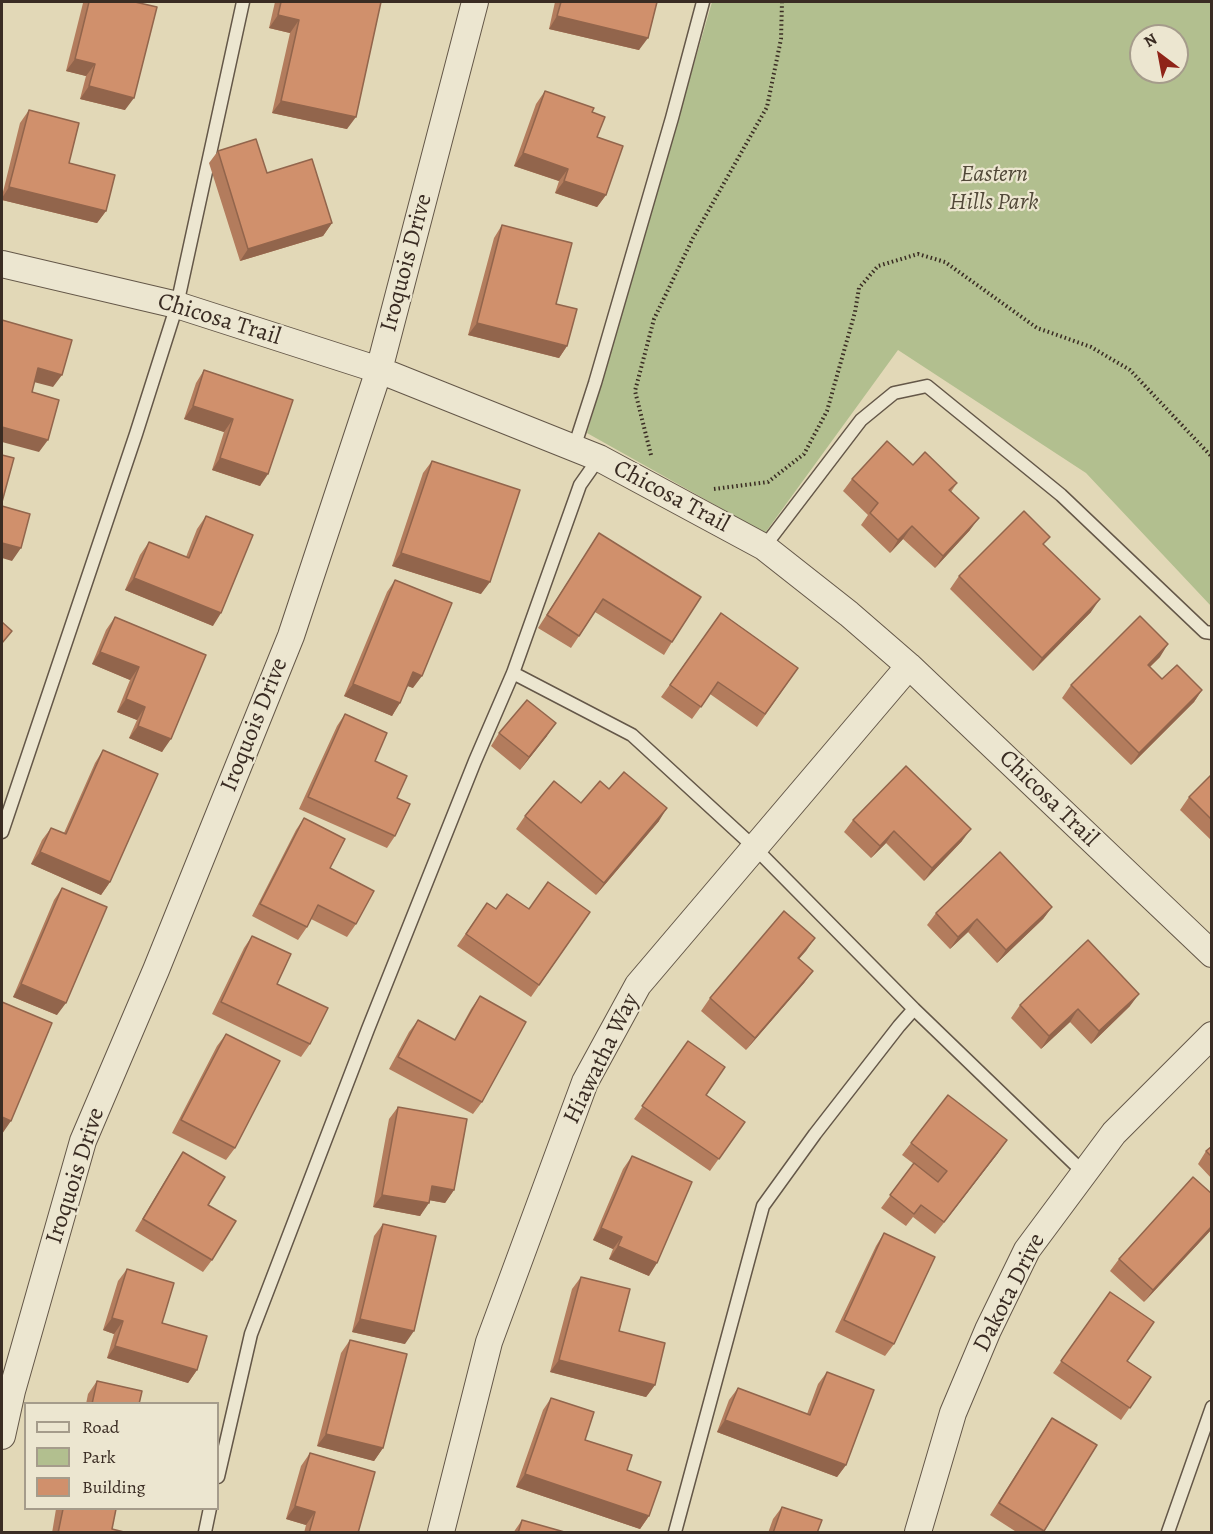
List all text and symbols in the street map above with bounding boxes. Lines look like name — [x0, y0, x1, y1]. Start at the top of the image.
north arrow — [1129, 24, 1189, 84]
text: N — [1140, 28, 1161, 53]
park label: Eastern Hills Park — [949, 161, 1039, 217]
street label: Iroquois Drive — [375, 191, 439, 335]
street label: Chicosa Trail — [154, 288, 284, 352]
street label: Chicosa Trail — [608, 454, 734, 540]
street label: Iroquois Drive — [215, 654, 295, 796]
street label: Chicosa Trail — [992, 744, 1104, 854]
street label: Hiawatha Way — [558, 989, 646, 1129]
street label: Iroquois Drive — [40, 1104, 112, 1248]
street label: Dakota Drive — [968, 1229, 1052, 1357]
legend — [24, 1402, 219, 1510]
text: Road — [82, 1415, 119, 1439]
text: Park — [82, 1445, 116, 1469]
text: Building — [82, 1475, 146, 1499]

